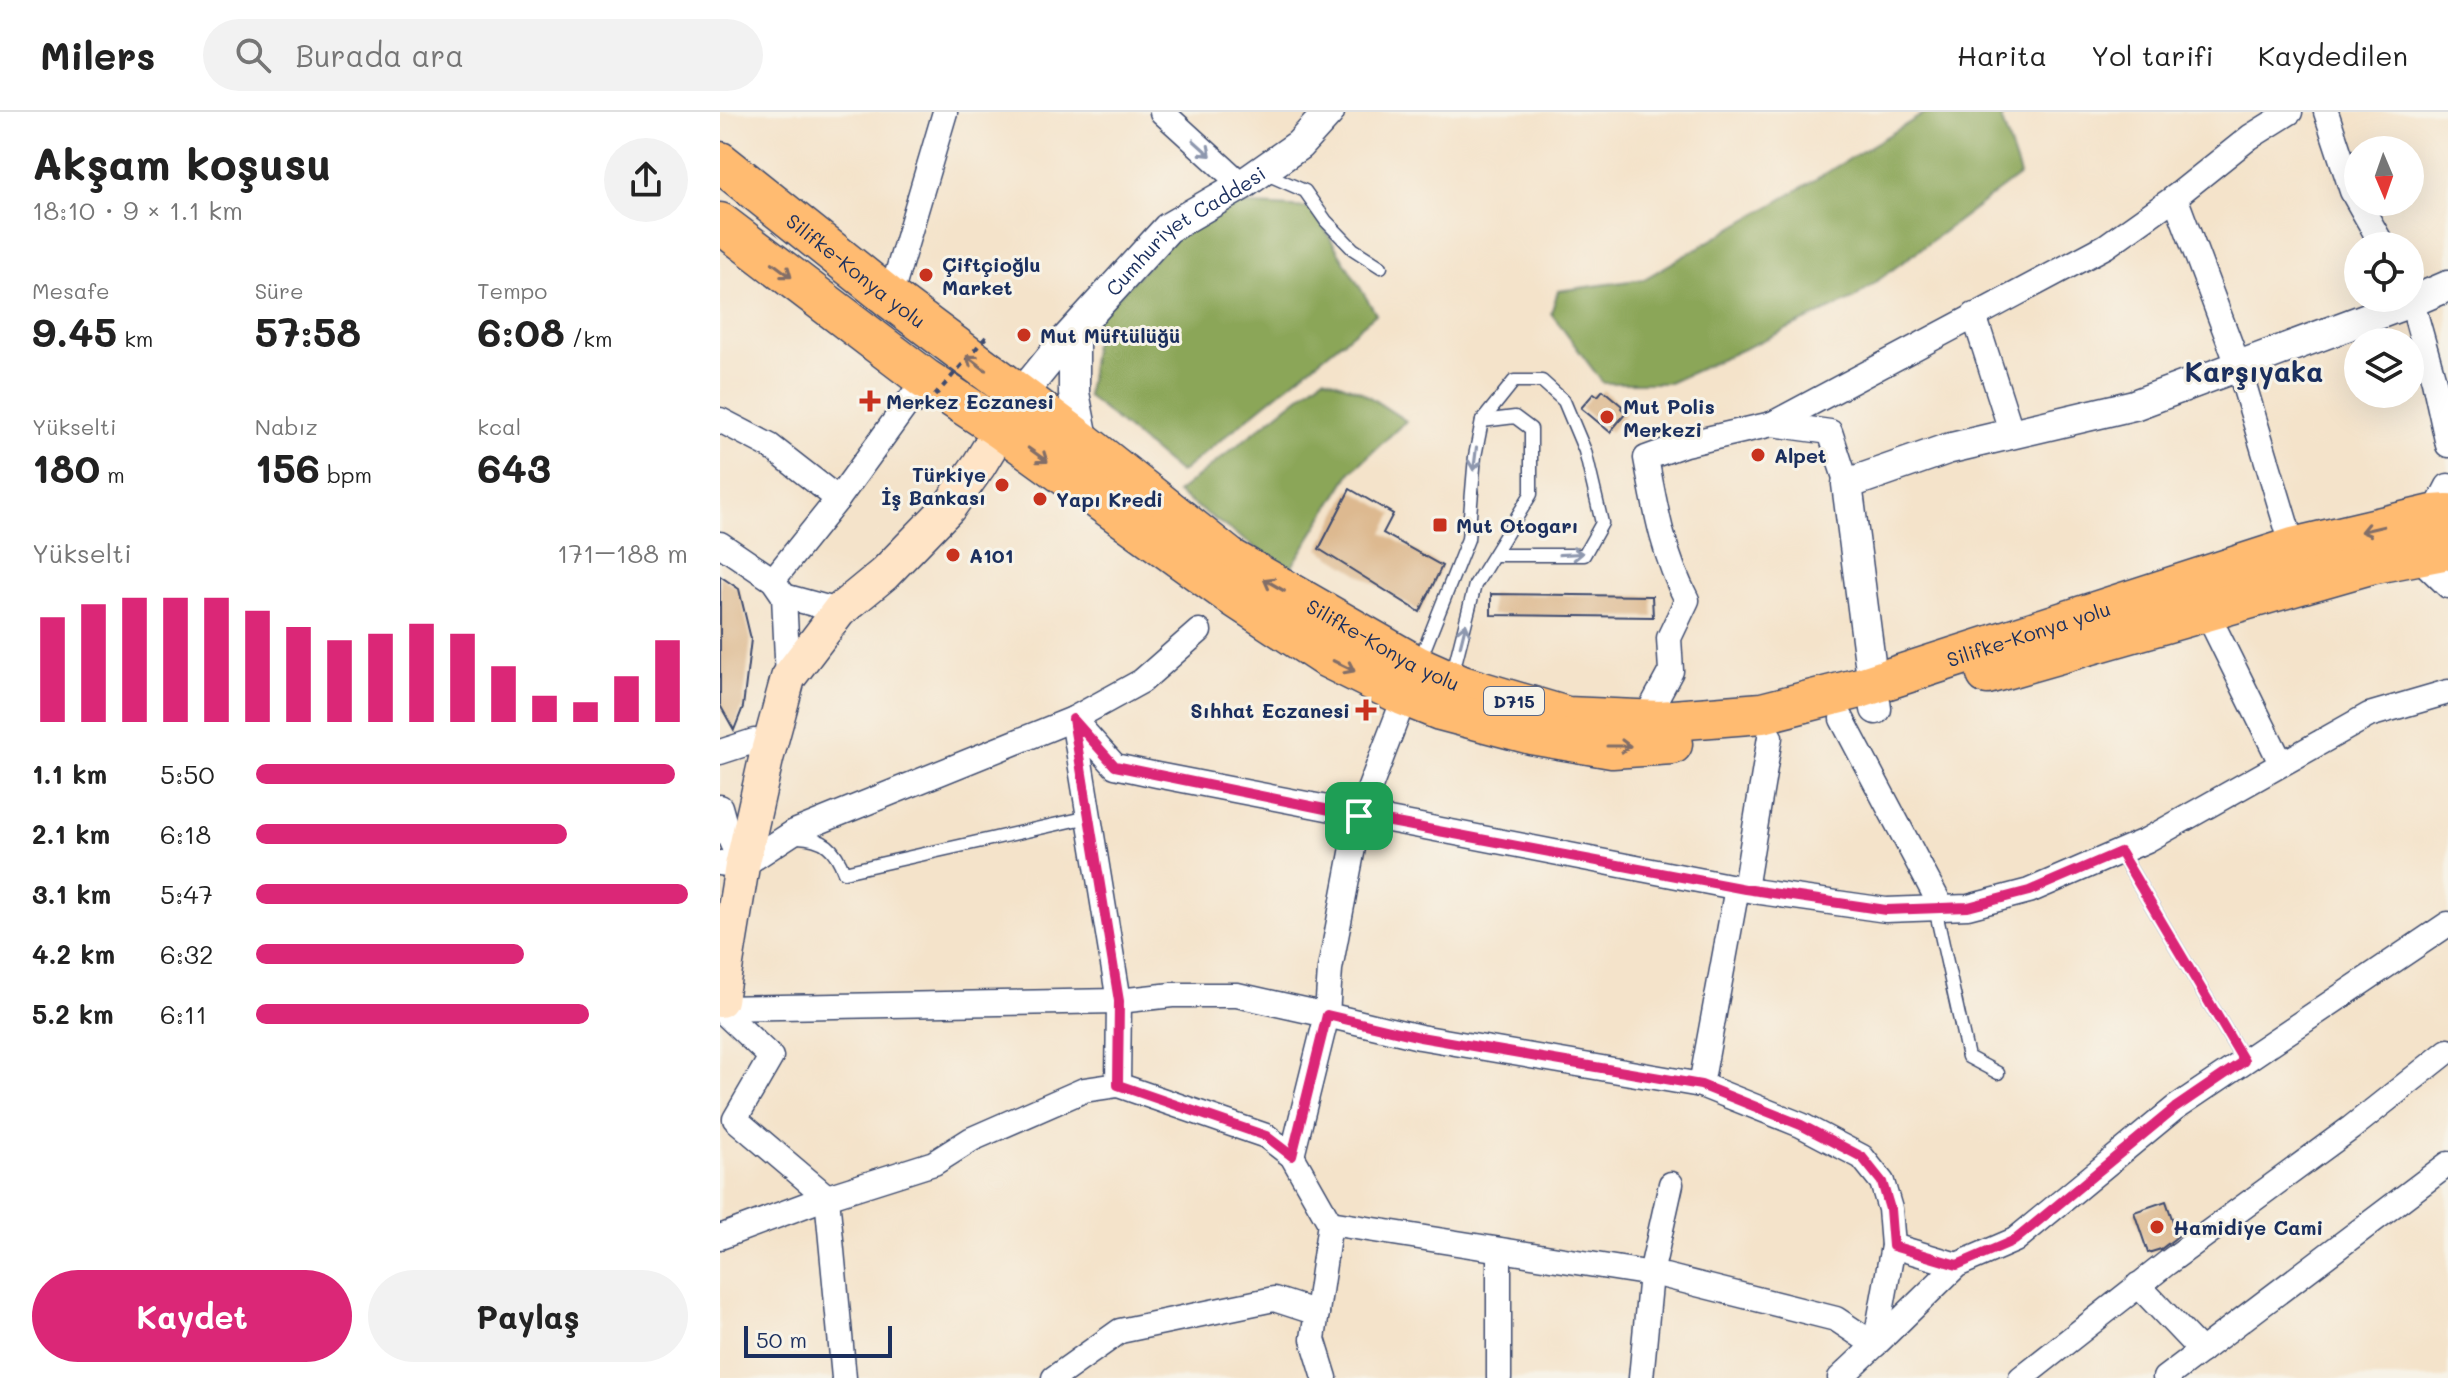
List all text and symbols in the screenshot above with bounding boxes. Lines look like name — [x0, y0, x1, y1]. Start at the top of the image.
search box — [203, 19, 763, 91]
text: Milers — [40, 30, 155, 80]
icon: search — [231, 33, 275, 77]
text: Burada ara — [295, 35, 464, 75]
text: Harita — [1957, 37, 2047, 73]
text: Yol tarifi — [2091, 37, 2214, 73]
text: Kaydedilen — [2258, 37, 2408, 73]
text: Akşam koşusu — [32, 134, 332, 191]
north arrow — [2344, 136, 2424, 216]
map controls — [2344, 136, 2424, 408]
button: share — [604, 138, 688, 222]
one-way arrow — [1192, 139, 1212, 158]
street label: Cumhuriyet Caddesi — [1100, 160, 1270, 301]
text: 18:10 · 9 × 1.1 km — [32, 193, 243, 227]
street label: Silifke-Konya yolu — [781, 207, 931, 333]
button: locate — [2344, 232, 2424, 312]
place label: Çiftçioğlu Market — [942, 251, 1041, 300]
one-way arrow — [771, 262, 792, 279]
marker: Çiftçioğlu Market — [917, 266, 935, 284]
text: Mesafe — [32, 276, 110, 305]
text: Süre — [255, 276, 304, 305]
text: Tempo — [477, 276, 547, 305]
text: 9.45 — [32, 305, 117, 357]
text: 57:58 — [255, 305, 361, 357]
text: 6:08 — [477, 305, 565, 357]
place label: Mut Müftülüğü — [1040, 322, 1181, 348]
text: km — [117, 324, 153, 353]
text: /km — [565, 324, 613, 353]
marker: Mut Müftülüğü — [1015, 326, 1033, 344]
button: layers — [2344, 328, 2424, 408]
district label: Karşıyaka — [2185, 353, 2323, 390]
one-way arrow — [966, 354, 987, 371]
place label: Merkez Eczanesi — [886, 388, 1054, 414]
marker: Merkez Eczanesi — [861, 392, 879, 410]
place label: Mut Polis Merkezi — [1623, 393, 1715, 442]
marker: Mut Polis Merkezi — [1598, 408, 1616, 426]
text: Yükselti — [32, 412, 116, 441]
text: Nabız — [255, 412, 318, 441]
text: kcal — [477, 412, 521, 441]
text: 180 — [32, 441, 100, 493]
text: 156 — [255, 441, 320, 493]
text: 643 — [477, 441, 551, 493]
place label: Alpet — [1774, 442, 1827, 468]
one-way arrow — [1467, 445, 1482, 471]
marker: Alpet — [1749, 446, 1767, 464]
one-way arrow — [1027, 447, 1048, 464]
text: m — [100, 460, 125, 489]
text: bpm — [320, 460, 372, 489]
place label: Türkiye İş Bankası — [881, 461, 986, 511]
marker: Türkiye İş Bankası — [993, 476, 1011, 494]
place label: Yapı Kredi — [1056, 486, 1163, 512]
marker: Yapı Kredi — [1031, 490, 1049, 508]
place label: Mut Otogarı — [1456, 512, 1579, 538]
marker: Mut Otogarı — [1431, 516, 1449, 534]
one-way arrow — [2359, 522, 2385, 537]
text: Yükselti — [32, 536, 132, 570]
text: 171–188 m — [557, 536, 688, 570]
place label: A101 — [969, 542, 1014, 568]
marker: A101 — [944, 546, 962, 564]
one-way arrow — [1558, 546, 1584, 561]
one-way arrow — [1263, 577, 1286, 593]
street label: Silifke-Konya yolu — [1302, 592, 1464, 696]
street label: Silifke-Konya yolu — [1943, 595, 2114, 672]
one-way arrow — [1456, 623, 1471, 648]
one-way arrow — [1332, 659, 1356, 674]
road number: D715 — [1484, 687, 1544, 715]
place label: Sıhhat Eczanesi — [1190, 697, 1350, 723]
marker: Sıhhat Eczanesi — [1357, 701, 1375, 719]
one-way arrow — [1605, 739, 1631, 754]
text: 1.1 km — [32, 757, 107, 791]
text: 5:50 — [160, 757, 214, 791]
pin — [1325, 782, 1393, 850]
icon: arrive — [1337, 794, 1381, 838]
text: 2.1 km — [32, 817, 110, 851]
text: 6:18 — [160, 817, 211, 851]
text: 3.1 km — [32, 877, 111, 911]
text: 5:47 — [160, 877, 213, 911]
text: 4.2 km — [32, 937, 115, 971]
text: 6:32 — [160, 937, 213, 971]
text: 5.2 km — [32, 997, 114, 1031]
text: 6:11 — [160, 997, 207, 1031]
place label: Hamidiye Cami — [2173, 1214, 2323, 1240]
marker: Hamidiye Cami — [2148, 1218, 2166, 1236]
button: Kaydet — [32, 1270, 352, 1362]
button: Paylaş — [368, 1270, 688, 1362]
scale bar — [744, 1322, 892, 1358]
text: 50 m — [756, 1325, 807, 1354]

